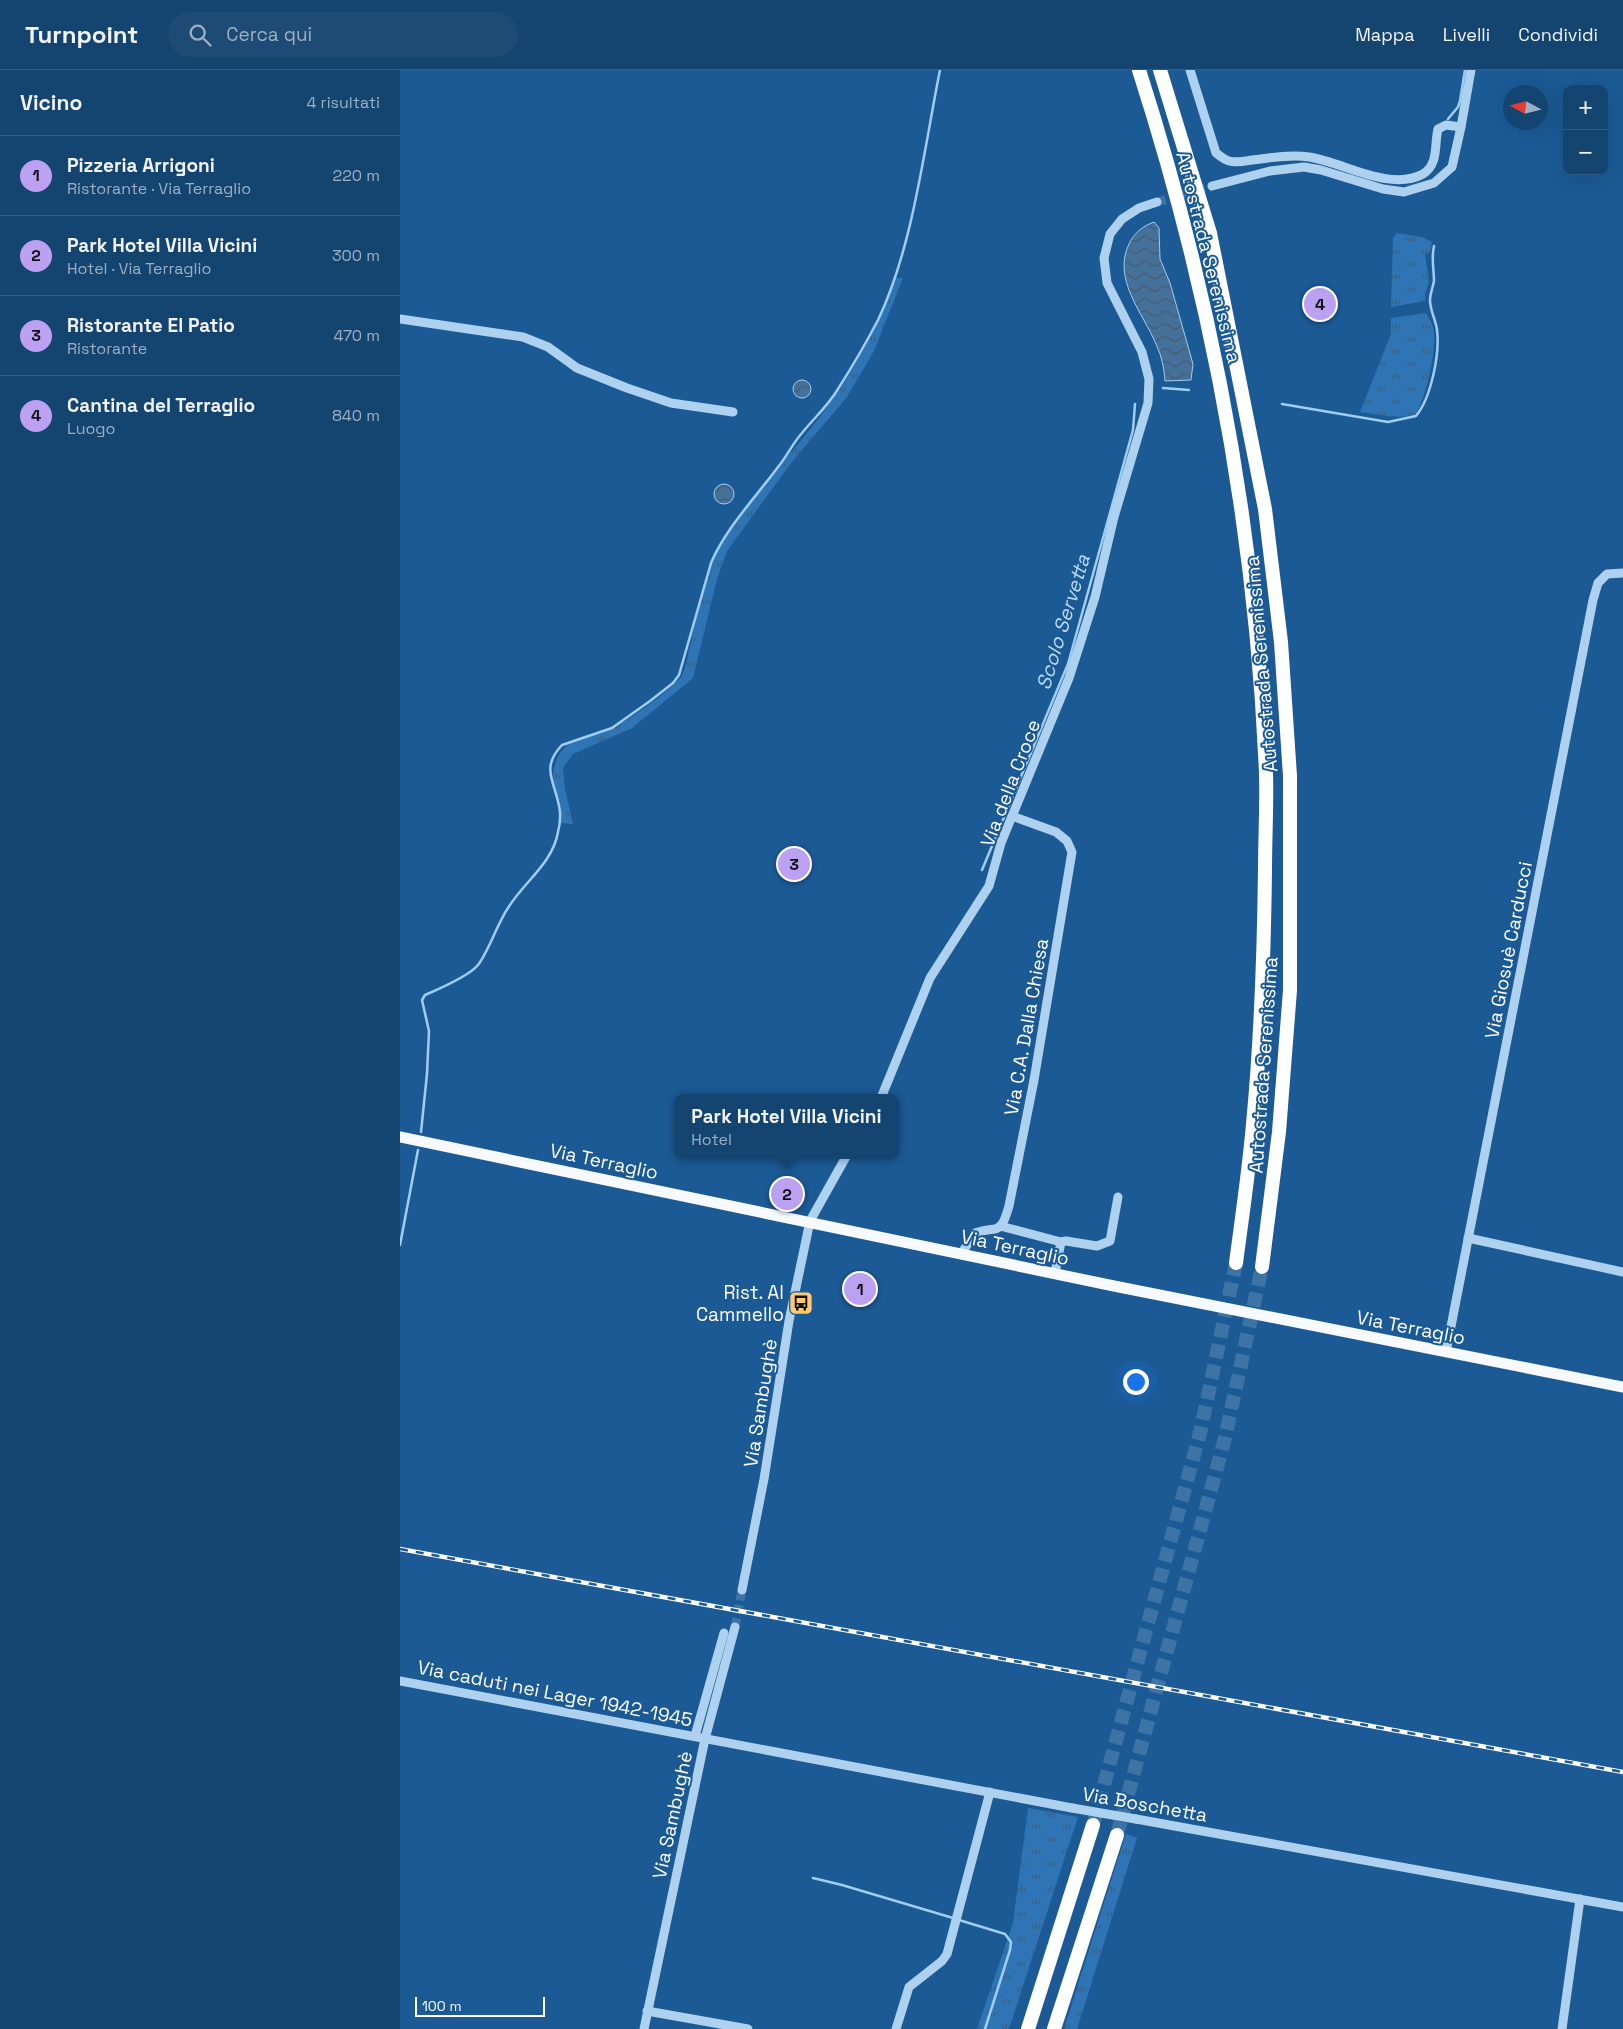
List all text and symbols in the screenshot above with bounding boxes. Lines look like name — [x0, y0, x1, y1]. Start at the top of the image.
search box — [168, 12, 518, 57]
text: Turnpoint — [25, 19, 138, 50]
icon: search — [186, 21, 214, 49]
text: Cerca qui — [226, 22, 312, 47]
text: Mappa — [1355, 23, 1415, 46]
text: Livelli — [1443, 23, 1490, 46]
text: Condividi — [1518, 23, 1598, 46]
north arrow — [1503, 85, 1548, 130]
map controls — [1563, 85, 1608, 175]
button: + — [1563, 85, 1608, 130]
text: Vicino — [20, 89, 82, 116]
text: 4 risultati — [307, 92, 380, 113]
button: − — [1563, 130, 1608, 175]
street label: Autostrada Serenissima — [1170, 149, 1247, 366]
text: Pizzeria Arrigoni — [67, 153, 215, 178]
text: 1 — [32, 165, 40, 186]
text: 220 m — [333, 165, 380, 186]
text: Ristorante · Via Terraglio — [67, 178, 251, 199]
text: Park Hotel Villa Vicini — [67, 233, 257, 258]
text: 2 — [31, 245, 41, 266]
text: 300 m — [332, 245, 380, 266]
text: Hotel · Via Terraglio — [67, 258, 211, 279]
pin: 4 — [1304, 285, 1336, 323]
text: Ristorante El Patio — [67, 313, 235, 338]
text: 3 — [31, 325, 41, 346]
text: 470 m — [333, 325, 380, 346]
text: Ristorante — [67, 338, 147, 359]
text: Cantina del Terraglio — [67, 393, 255, 418]
text: 4 — [31, 405, 41, 426]
text: 840 m — [332, 405, 380, 426]
text: Luogo — [67, 418, 116, 439]
water label: Scolo Servetta — [1030, 551, 1096, 693]
street label: Autostrada Serenissima — [1240, 555, 1283, 773]
street label: Via della Croce — [975, 716, 1046, 850]
pin: 3 — [778, 845, 810, 883]
street label: Via Giosuè Carducci — [1479, 859, 1538, 1041]
street label: Via C.A. Dalla Chiesa — [999, 936, 1054, 1118]
street label: Autostrada Serenissima — [1243, 956, 1284, 1174]
popup — [674, 1094, 899, 1159]
text: Park Hotel Villa Vicini — [691, 1104, 882, 1129]
text: Hotel — [691, 1129, 732, 1150]
street label: Via Terraglio — [547, 1138, 660, 1185]
pin: 2 — [771, 1175, 803, 1213]
street label: Via Terraglio — [958, 1224, 1071, 1271]
pin: 1 — [844, 1270, 876, 1308]
place label: Rist. Al Cammello — [696, 1280, 784, 1327]
bus stop icon: Rist. Al Cammello — [788, 1290, 814, 1316]
street label: Via Terraglio — [1354, 1305, 1467, 1350]
street label: Via Sambughè — [738, 1337, 783, 1469]
your location — [1123, 1369, 1149, 1395]
street label: Via caduti nei Lager 1942-1945 — [415, 1655, 695, 1732]
street label: Via Sambughè — [647, 1749, 698, 1881]
street label: Via Boschetta — [1080, 1781, 1209, 1828]
scale bar — [415, 1994, 545, 2017]
text: 100 m — [422, 1997, 461, 2015]

